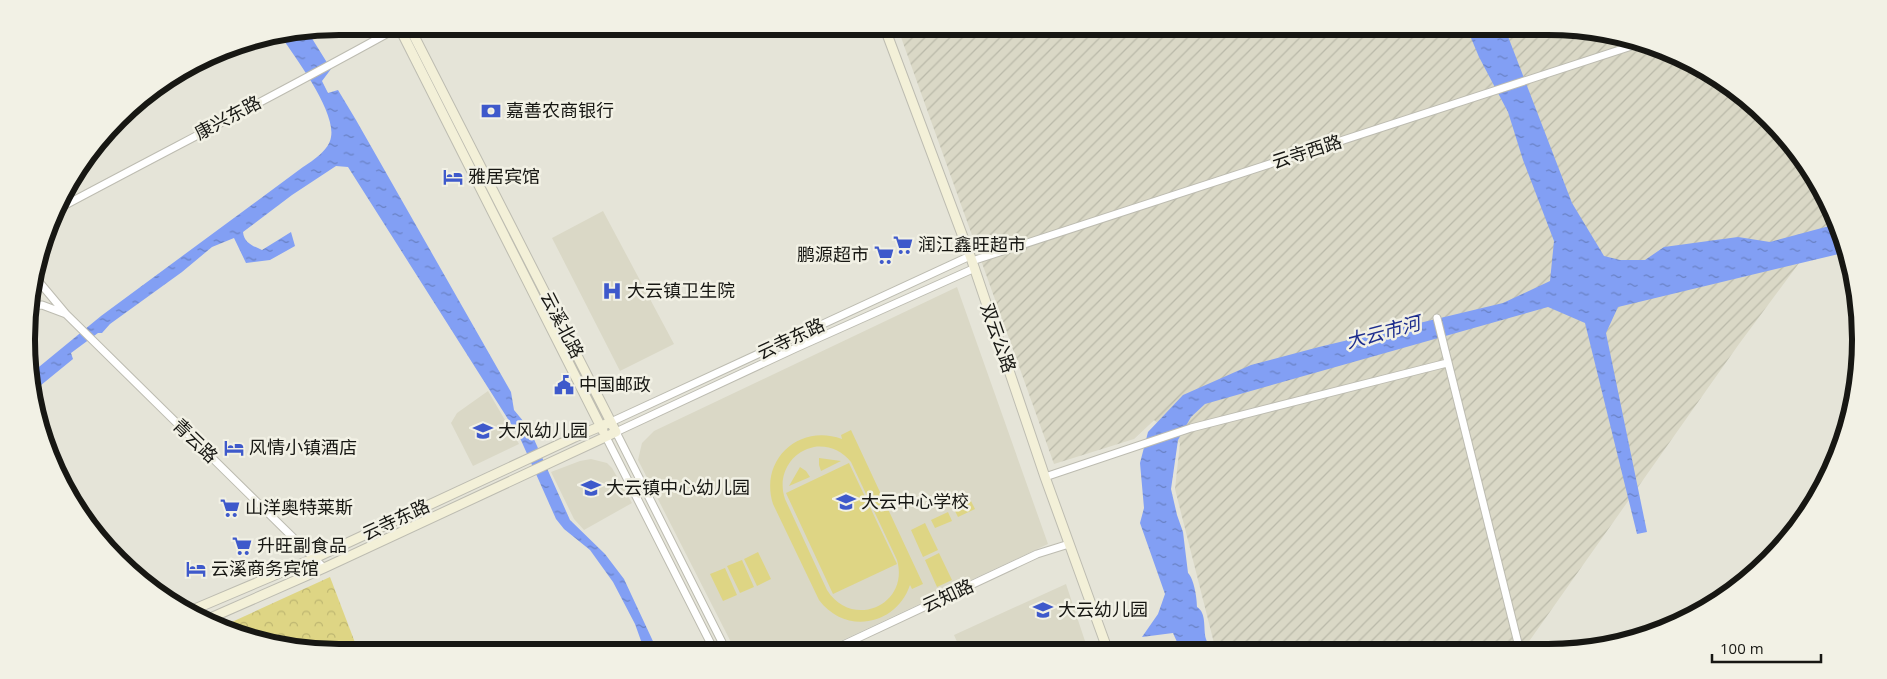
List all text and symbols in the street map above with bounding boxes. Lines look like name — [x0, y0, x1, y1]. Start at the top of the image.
street label: 康兴东路 — [190, 90, 265, 145]
place label: 嘉善农商银行 — [506, 98, 614, 122]
bank icon: 嘉善农商银行 — [480, 100, 502, 122]
street label: 云寺西路 — [1269, 129, 1345, 174]
place label: 雅居宾馆 — [468, 164, 540, 188]
hotel icon: 雅居宾馆 — [442, 166, 464, 188]
place label: 润江鑫旺超市 — [918, 232, 1026, 256]
supermarket icon: 润江鑫旺超市 — [892, 234, 914, 256]
place label: 鹏源超市 — [797, 242, 869, 266]
supermarket icon: 鹏源超市 — [873, 244, 895, 266]
place label: 大云镇卫生院 — [627, 278, 735, 302]
hospital icon: 大云镇卫生院 — [601, 280, 623, 302]
street label: 云溪北路 — [536, 287, 590, 362]
street label: 双云公路 — [976, 300, 1022, 376]
water label: 大云市河 — [1343, 309, 1427, 354]
street label: 云寺东路 — [753, 312, 828, 364]
place label: 中国邮政 — [579, 372, 651, 396]
public building icon: 中国邮政 — [553, 374, 575, 396]
street label: 青云路 — [168, 413, 223, 468]
place label: 大风幼儿园 — [498, 418, 588, 442]
school or university icon: 大风幼儿园 — [472, 420, 494, 442]
place label: 风情小镇酒店 — [249, 435, 357, 459]
hotel icon: 风情小镇酒店 — [223, 437, 245, 459]
place label: 大云镇中心幼儿园 — [606, 475, 750, 499]
school or university icon: 大云镇中心幼儿园 — [580, 477, 602, 499]
place label: 大云中心学校 — [861, 489, 969, 513]
school or university icon: 大云中心学校 — [835, 491, 857, 513]
street label: 云寺东路 — [358, 493, 433, 545]
place label: 山洋奥特莱斯 — [245, 495, 353, 519]
supermarket icon: 山洋奥特莱斯 — [219, 497, 241, 519]
place label: 升旺副食品 — [257, 533, 347, 557]
supermarket icon: 升旺副食品 — [231, 535, 253, 557]
place label: 云溪商务宾馆 — [211, 556, 319, 580]
hotel icon: 云溪商务宾馆 — [185, 558, 207, 580]
street label: 云知路 — [918, 573, 977, 617]
place label: 大云幼儿园 — [1058, 597, 1148, 621]
school or university icon: 大云幼儿园 — [1032, 599, 1054, 621]
scale bar — [1712, 632, 1821, 664]
text: 100 m — [1720, 638, 1764, 658]

